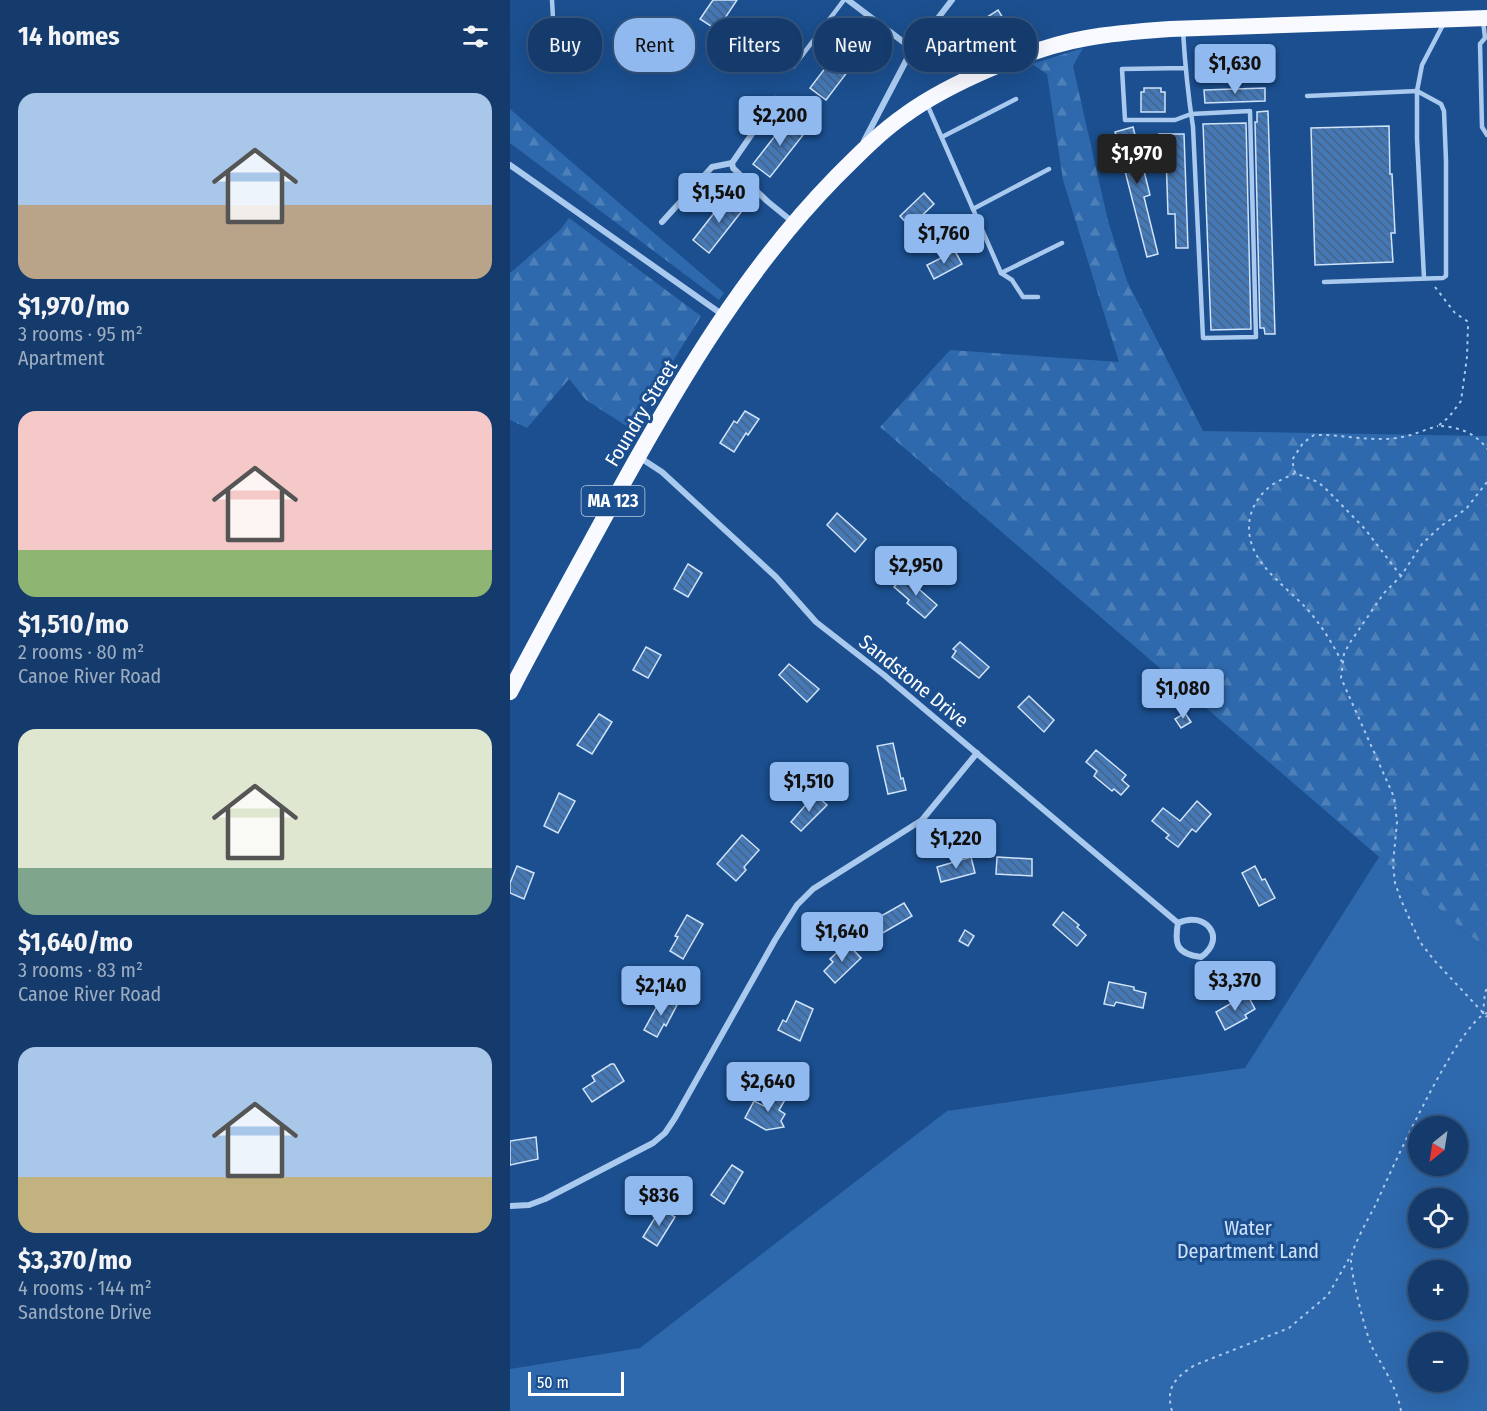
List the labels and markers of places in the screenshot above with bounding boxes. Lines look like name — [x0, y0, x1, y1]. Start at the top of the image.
pin: $1,630 — [1186, 44, 1284, 95]
pin: $2,200 — [731, 96, 829, 147]
pin: $1,970 — [1088, 134, 1186, 185]
pin: $1,540 — [670, 173, 768, 224]
pin: $1,760 — [895, 214, 993, 265]
pin: $2,950 — [867, 546, 965, 597]
pin: $1,080 — [1134, 669, 1232, 720]
pin: $1,510 — [760, 762, 858, 813]
pin: $1,220 — [907, 819, 1005, 870]
pin: $1,640 — [793, 912, 891, 963]
pin: $3,370 — [1186, 961, 1284, 1012]
pin: $2,140 — [612, 966, 710, 1017]
pin: $2,640 — [719, 1062, 817, 1113]
pin: $836 — [623, 1176, 695, 1227]

